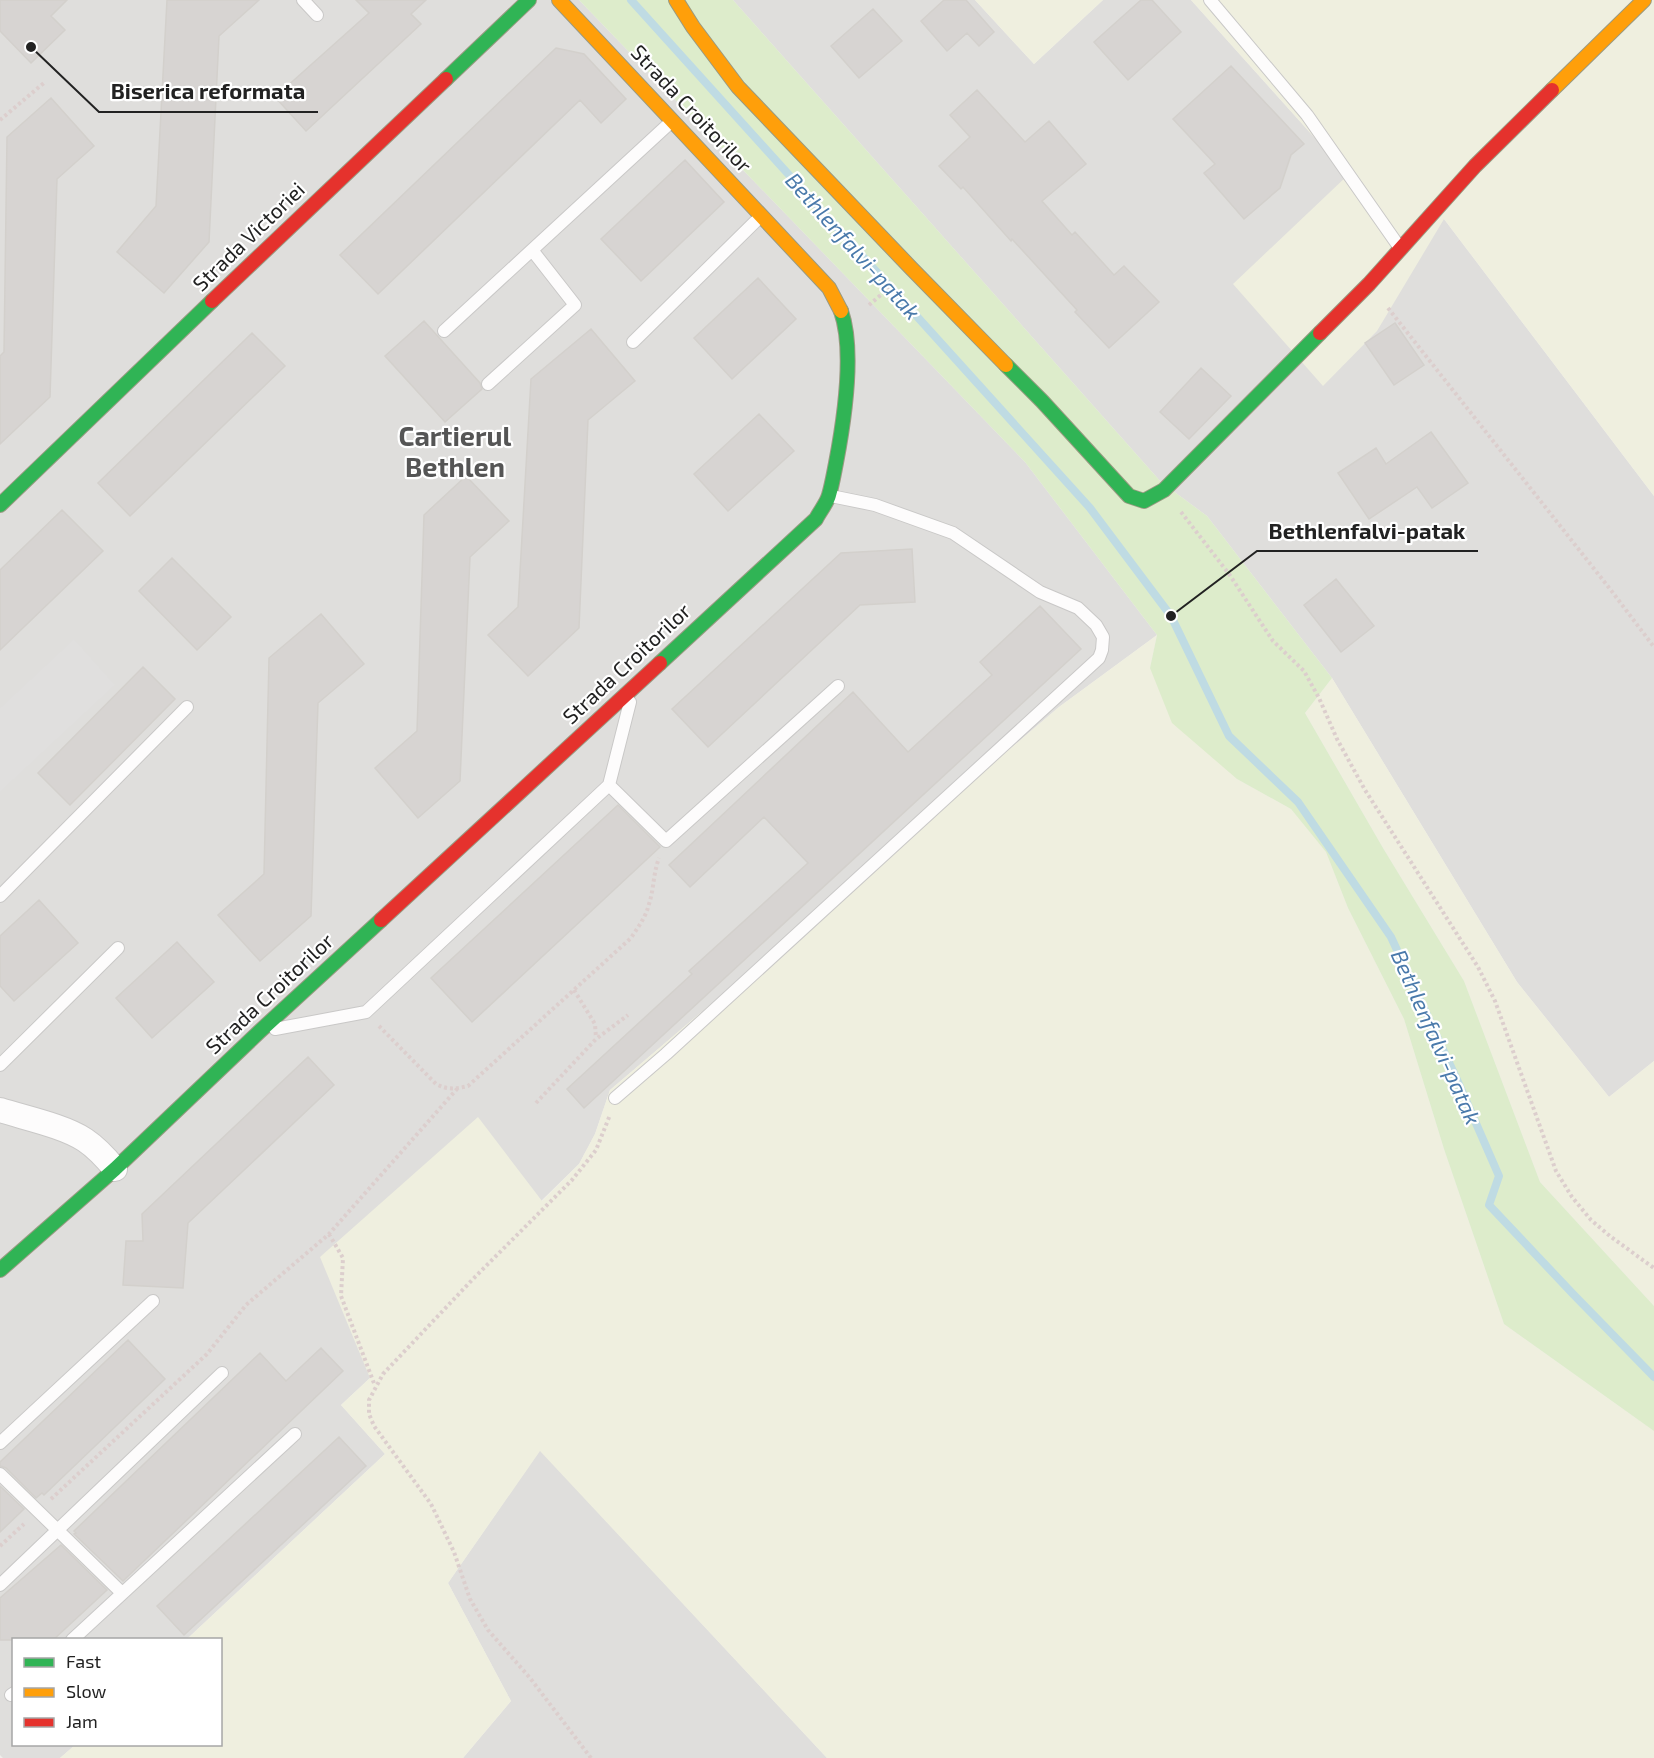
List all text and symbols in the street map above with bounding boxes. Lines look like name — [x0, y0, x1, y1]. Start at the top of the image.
street label: Strada Croitorilor — [627, 39, 758, 177]
callout: Biserica reformata — [99, 72, 318, 112]
text: Biserica reformata — [111, 77, 305, 103]
water label: Bethlenfalvi-patak — [781, 167, 927, 324]
street label: Strada Victoriei — [187, 176, 309, 296]
district label: Cartierul Bethlen — [399, 419, 512, 482]
callout: Bethlenfalvi-patak — [1257, 511, 1478, 551]
text: Bethlenfalvi-patak — [1269, 517, 1466, 543]
street label: Strada Croitorilor — [557, 597, 695, 728]
street label: Strada Croitorilor — [200, 927, 338, 1058]
water label: Bethlenfalvi-patak — [1387, 945, 1487, 1128]
legend — [12, 1638, 222, 1746]
text: Fast — [66, 1650, 101, 1672]
text: Slow — [66, 1680, 107, 1702]
text: Jam — [66, 1710, 98, 1732]

